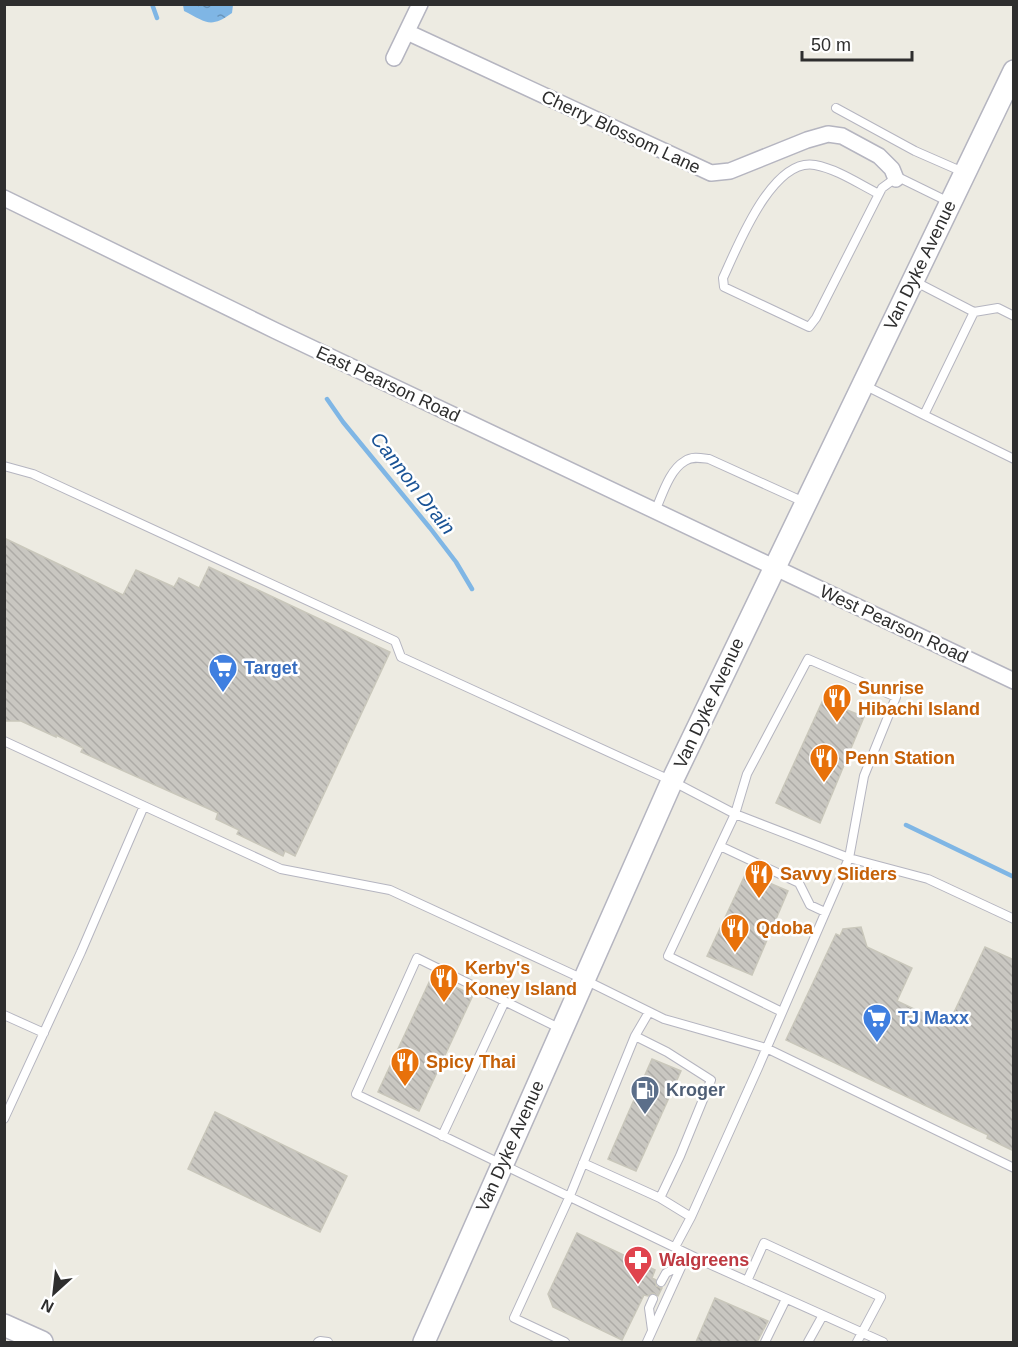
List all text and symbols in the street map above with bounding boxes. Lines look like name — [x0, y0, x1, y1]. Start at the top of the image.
scale bar — [802, 24, 912, 62]
text: 50 m — [811, 35, 851, 55]
street label: Cherry Blossom Lane — [538, 86, 704, 178]
street label: Van Dyke Avenue — [880, 197, 960, 333]
street label: East Pearson Road — [313, 342, 463, 426]
water label: Cannon Drain — [366, 428, 460, 538]
street label: West Pearson Road — [817, 581, 971, 667]
street label: Van Dyke Avenue — [670, 635, 748, 771]
supermarket icon: Target — [207, 652, 239, 694]
place label: Target — [244, 658, 298, 678]
place label: Sunrise Hibachi Island — [858, 678, 980, 719]
restaurant icon: Sunrise Hibachi Island — [821, 682, 853, 724]
restaurant icon: Penn Station — [808, 742, 840, 784]
place label: Penn Station — [845, 748, 955, 768]
restaurant icon: Savvy Sliders — [743, 858, 775, 900]
place label: Savvy Sliders — [780, 864, 897, 884]
restaurant icon: Qdoba — [719, 912, 751, 954]
place label: Qdoba — [756, 918, 814, 938]
place label: Kerby's Koney Island — [465, 958, 577, 999]
restaurant icon: Kerby's Koney Island — [428, 962, 460, 1004]
supermarket icon: TJ Maxx — [861, 1002, 893, 1044]
place label: TJ Maxx — [898, 1008, 969, 1028]
restaurant icon: Spicy Thai — [389, 1046, 421, 1088]
place label: Spicy Thai — [426, 1052, 516, 1072]
fuel station icon: Kroger — [629, 1074, 661, 1116]
street label: Van Dyke Avenue — [472, 1077, 548, 1215]
place label: Kroger — [666, 1080, 725, 1100]
pharmacy icon: Walgreens — [622, 1244, 654, 1286]
place label: Walgreens — [659, 1250, 749, 1270]
north arrow — [24, 1263, 84, 1323]
text: N — [38, 1296, 56, 1316]

